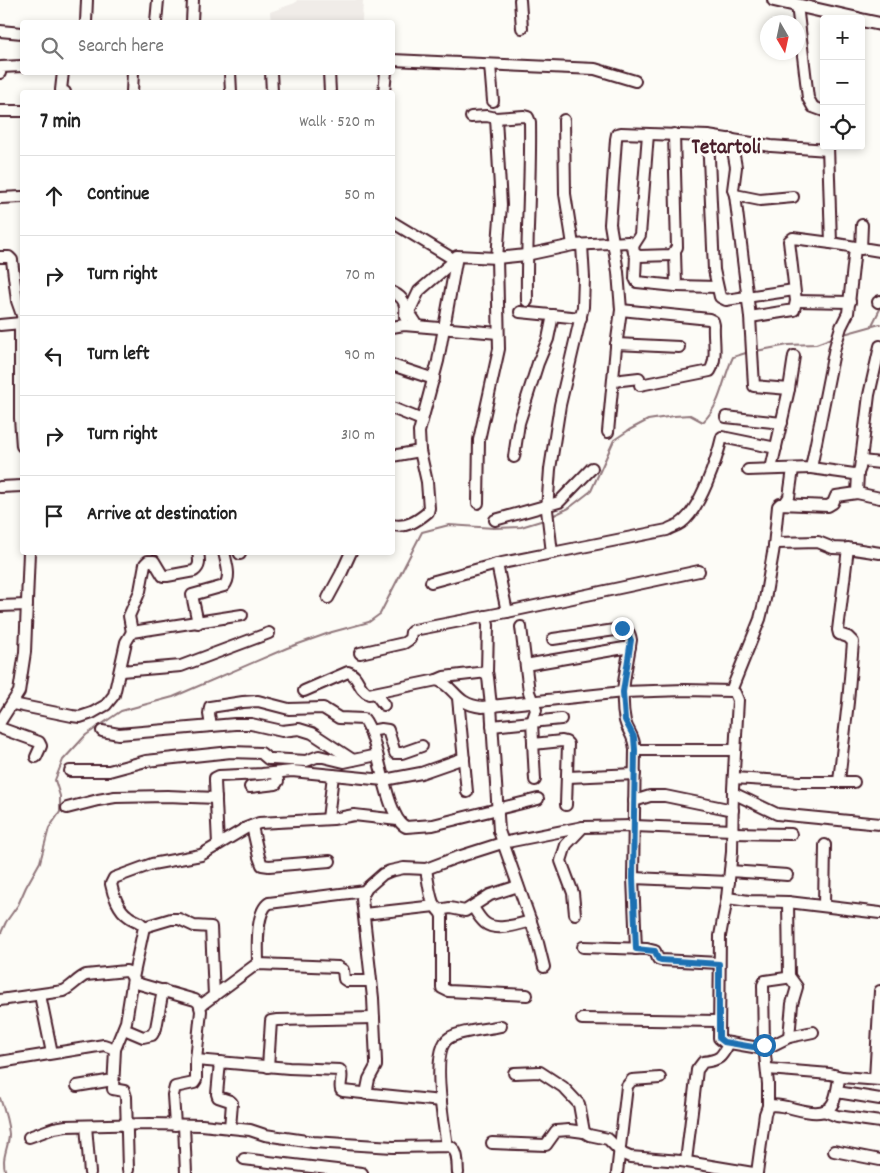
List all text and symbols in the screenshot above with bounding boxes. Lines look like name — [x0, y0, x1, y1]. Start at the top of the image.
north arrow — [760, 15, 805, 60]
map controls — [820, 15, 865, 150]
button: + — [820, 15, 865, 60]
search box — [20, 20, 395, 75]
icon: search — [38, 34, 66, 62]
text: Search here — [78, 34, 164, 61]
button: − — [820, 60, 865, 105]
button: locate — [820, 105, 865, 150]
text: 7 min — [40, 108, 81, 138]
text: Walk · 520 m — [299, 111, 375, 134]
district label: Tetartoli — [692, 134, 761, 164]
icon: ahead — [40, 182, 68, 210]
text: Continue — [87, 182, 149, 209]
text: 50 m — [344, 184, 375, 207]
icon: right — [40, 262, 68, 290]
text: Turn right — [87, 262, 158, 289]
text: 70 m — [345, 264, 375, 287]
icon: left — [40, 342, 68, 370]
text: Turn left — [87, 342, 150, 369]
text: 90 m — [344, 344, 375, 367]
icon: right — [40, 422, 68, 450]
text: Turn right — [87, 422, 158, 449]
text: 310 m — [341, 424, 375, 447]
icon: arrive — [40, 502, 68, 530]
text: Arrive at destination — [87, 502, 237, 529]
route end — [611, 617, 634, 640]
route start — [753, 1034, 776, 1057]

